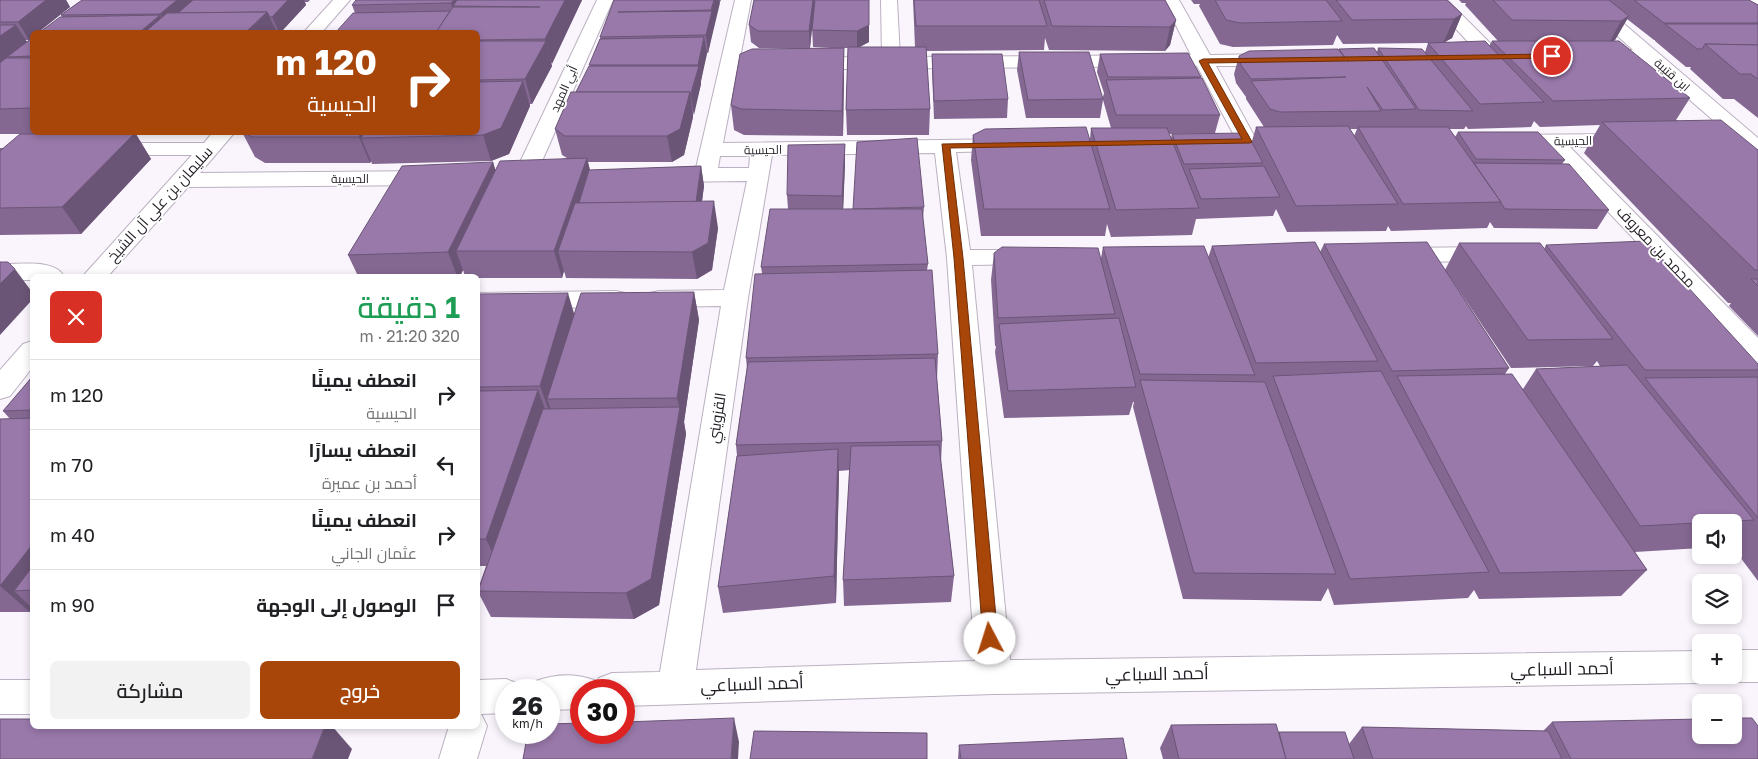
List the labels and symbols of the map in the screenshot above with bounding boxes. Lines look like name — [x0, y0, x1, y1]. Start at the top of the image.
pin — [1531, 35, 1573, 77]
street label: ابن قتيبة — [1651, 55, 1693, 94]
street label: أبي المهد — [547, 63, 583, 115]
street label: الحيسية — [1554, 133, 1592, 148]
street label: سليمان بن علي آل الشيخ — [103, 142, 219, 267]
street label: الحيسية — [744, 142, 782, 157]
street label: الحيسية — [331, 171, 369, 186]
street label: محمد بن معروف — [1612, 202, 1700, 292]
street label: القزويني — [703, 391, 733, 445]
position arrow — [963, 612, 1015, 664]
street label: أحمد السباعي — [1510, 656, 1614, 684]
street label: أحمد السباعي — [1105, 661, 1209, 689]
street label: أحمد السباعي — [700, 670, 804, 700]
speed limit sign: 30 — [570, 679, 635, 744]

